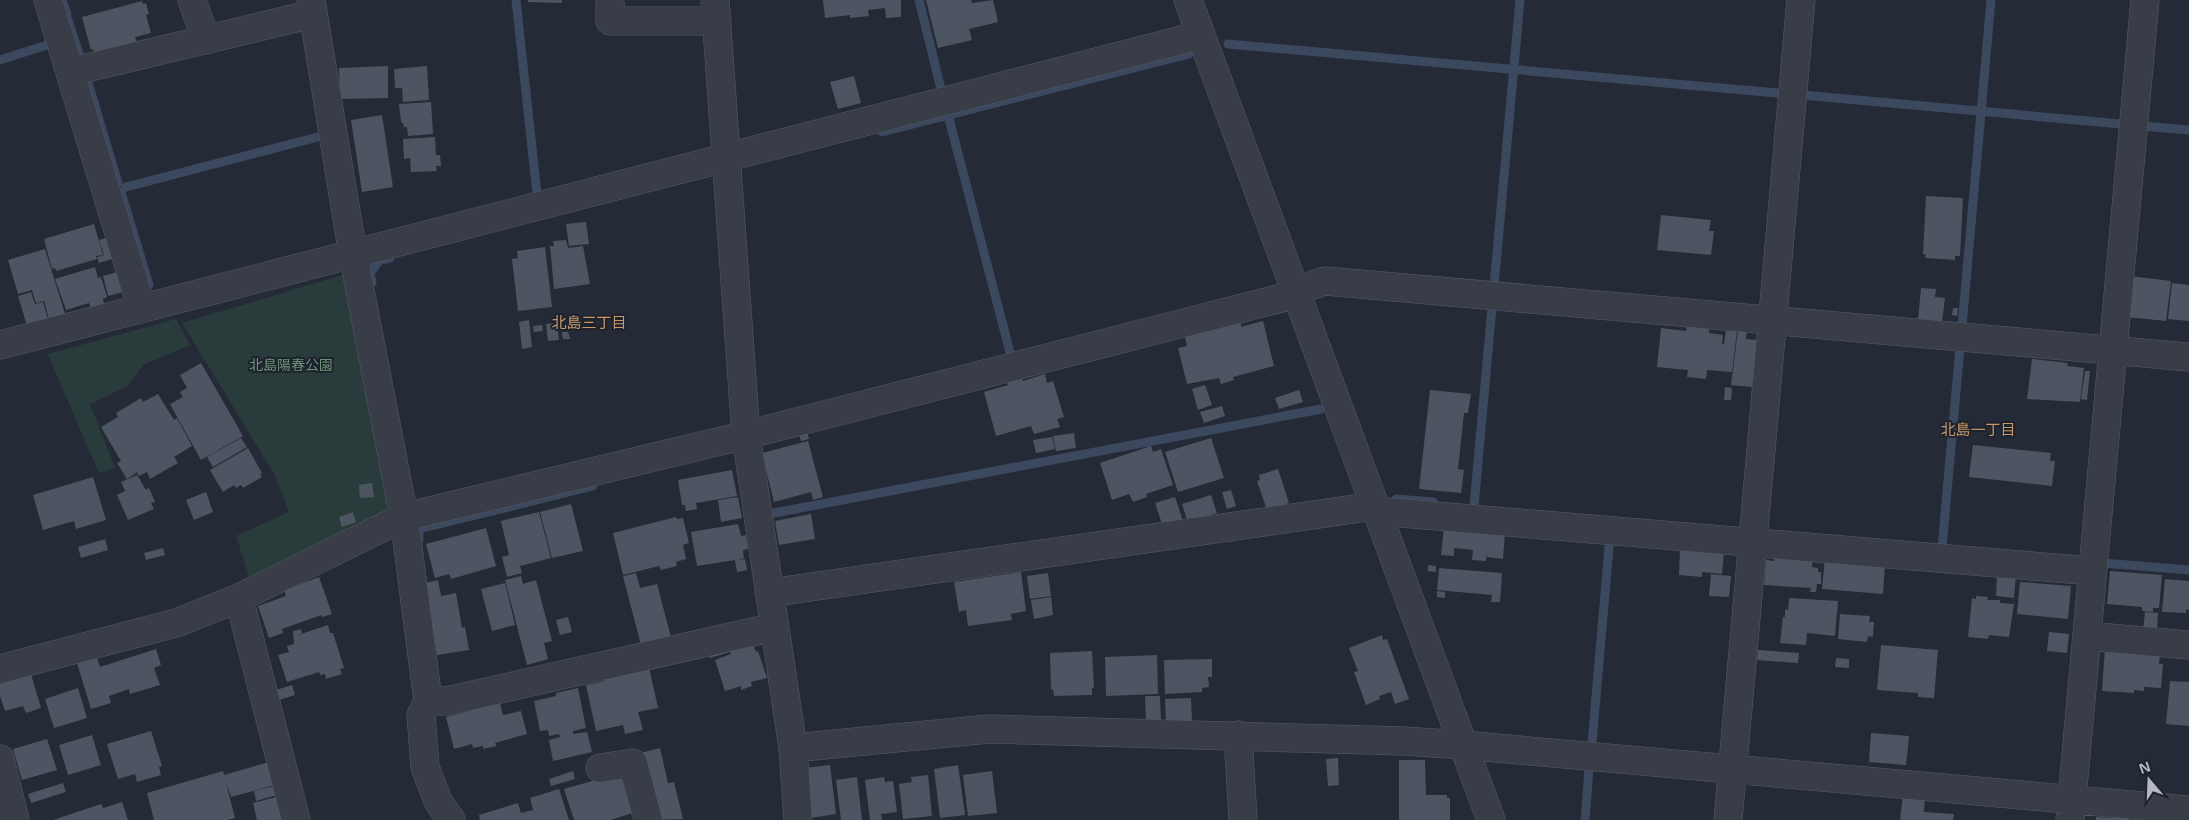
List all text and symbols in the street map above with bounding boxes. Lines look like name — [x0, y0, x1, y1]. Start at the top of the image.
district label: 北島三丁目 — [551, 312, 627, 332]
park label: 北島陽春公園 — [249, 355, 333, 374]
district label: 北島一丁目 — [1940, 419, 2016, 439]
north arrow — [2124, 755, 2174, 805]
text: N — [2136, 756, 2153, 778]

